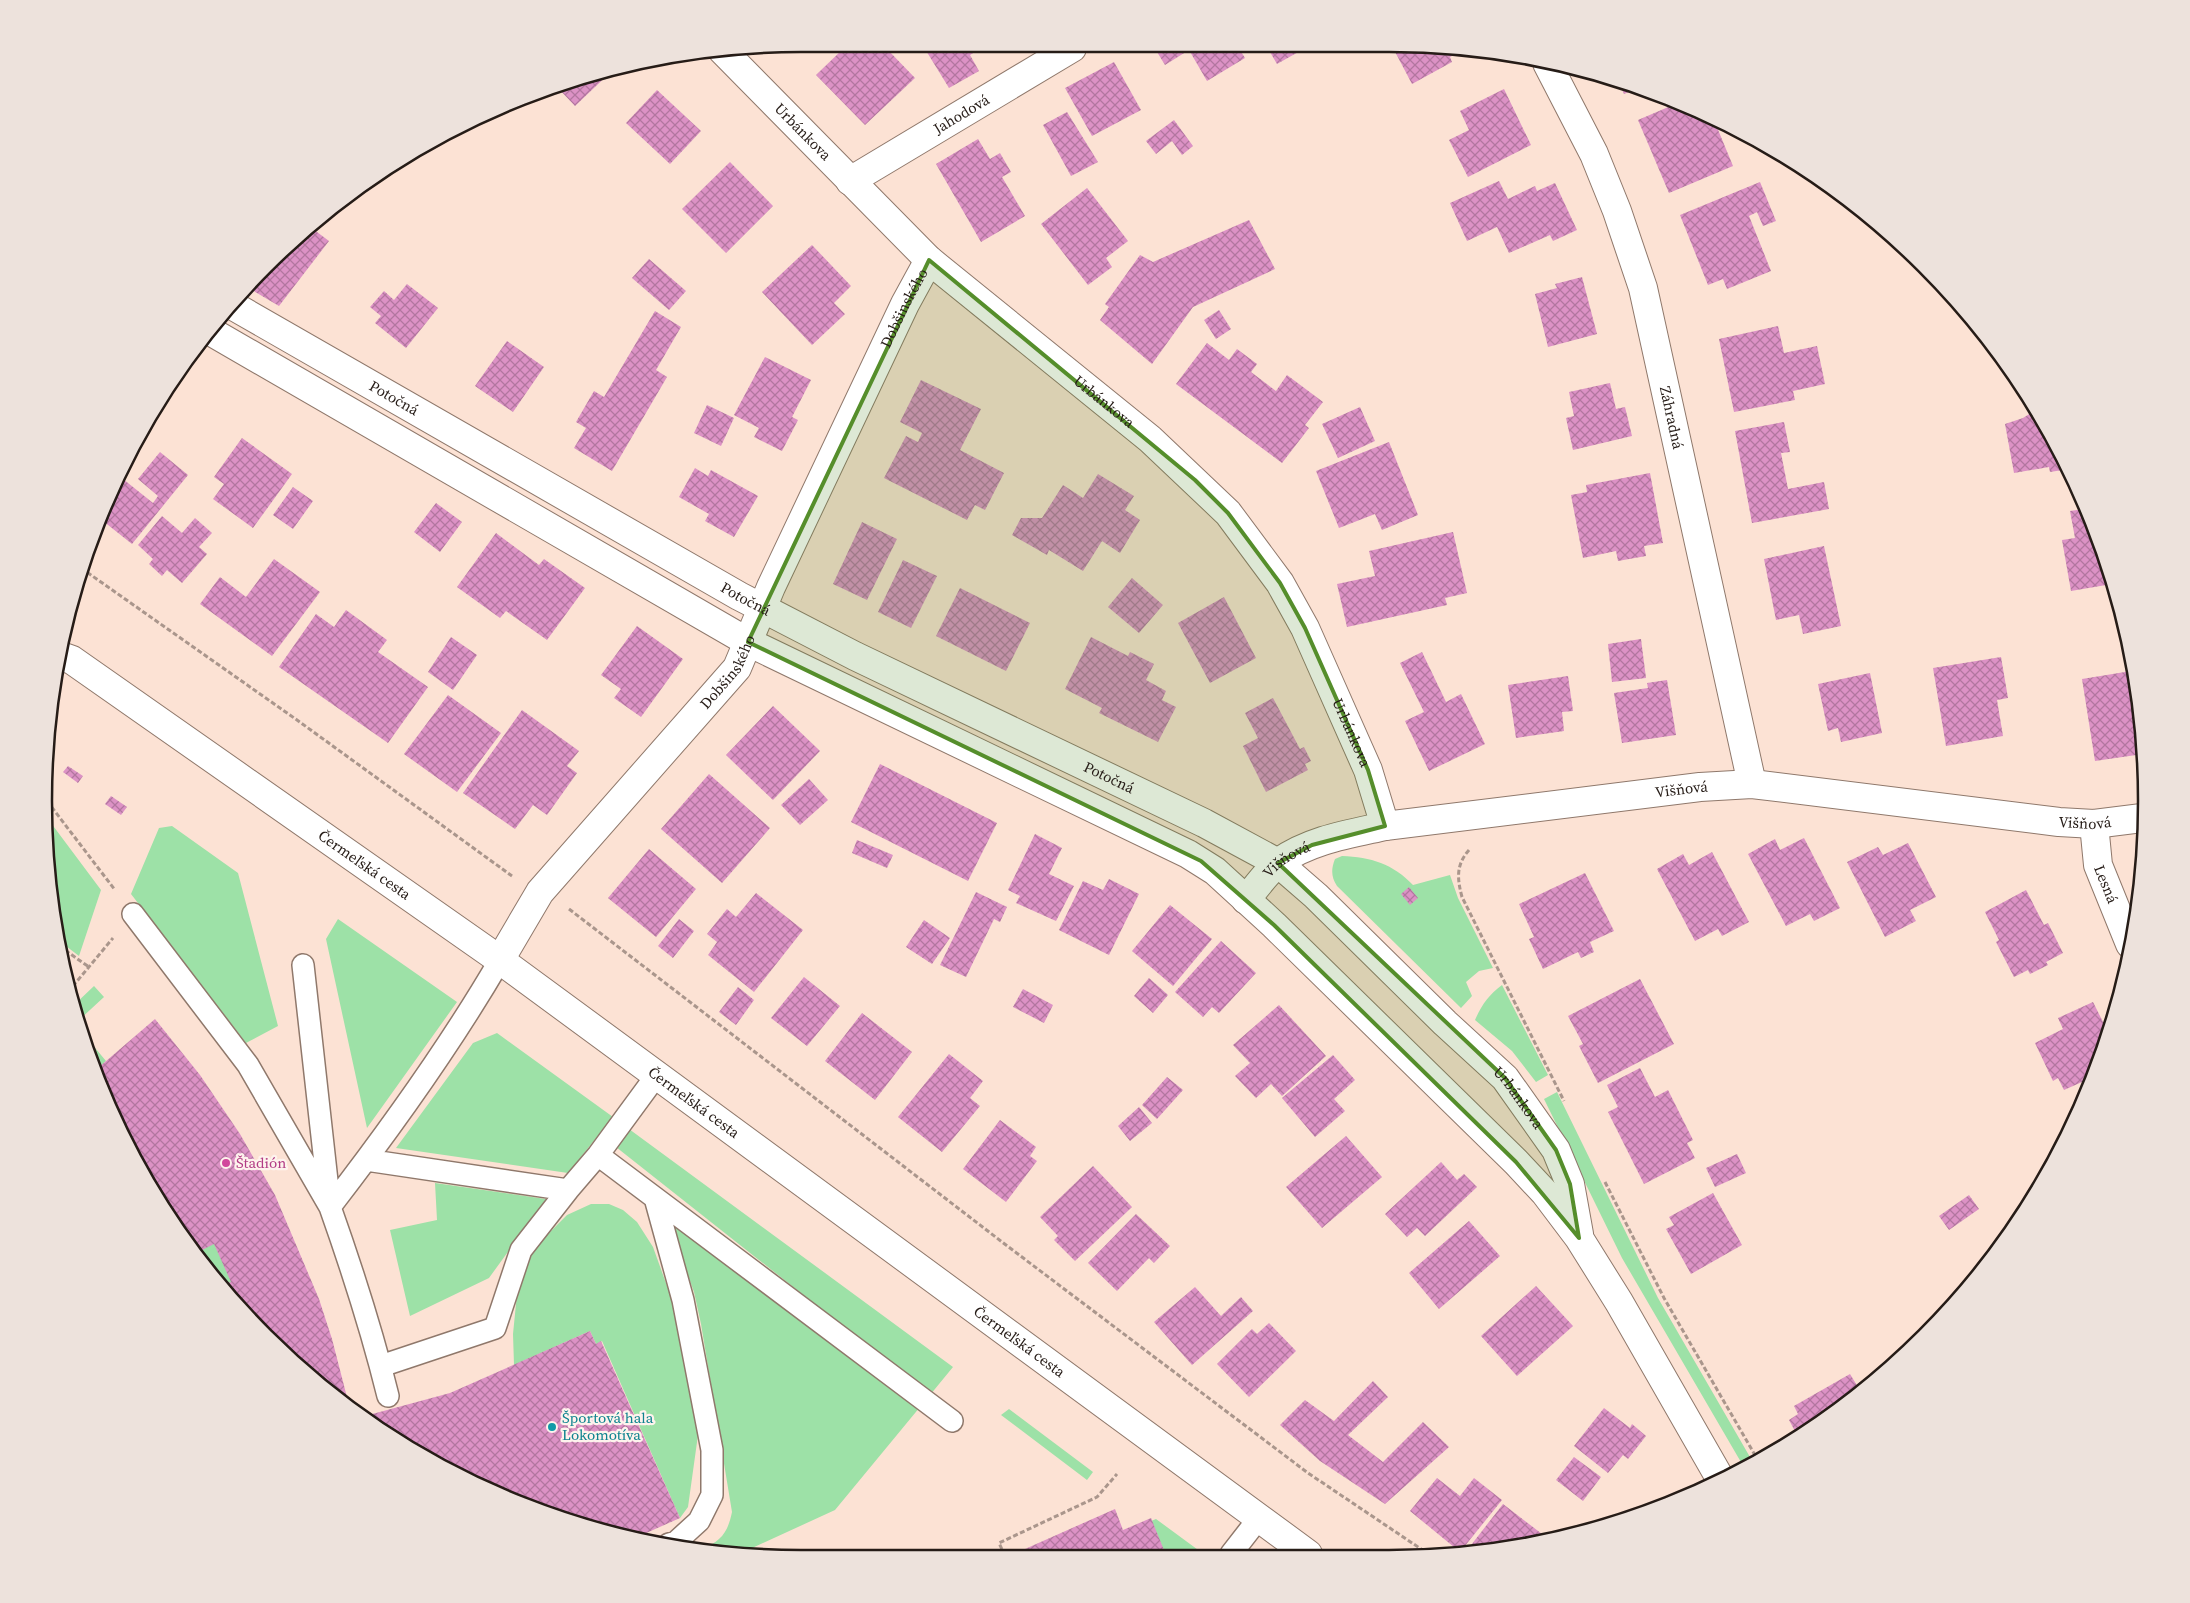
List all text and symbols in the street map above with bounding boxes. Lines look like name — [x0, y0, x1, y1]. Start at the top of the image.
street label: Jahodová — [928, 89, 994, 139]
street label: Urbánkova — [770, 98, 836, 165]
street label: Dobšinského — [875, 264, 933, 351]
street label: Urbánkova — [1069, 370, 1140, 433]
street label: Potočná — [366, 375, 423, 420]
street label: Záhradná — [1655, 384, 1689, 451]
street label: Potočná — [717, 577, 775, 621]
street label: Dobšinského — [695, 631, 760, 713]
street label: Urbánkova — [1327, 695, 1376, 770]
street label: Potočná — [1080, 756, 1138, 798]
street label: Višňová — [1654, 776, 1709, 802]
street label: Višňová — [2058, 811, 2113, 834]
street label: Čermeľská cesta — [314, 825, 416, 905]
street label: Višňová — [1258, 836, 1313, 882]
street label: Lesná — [2089, 862, 2124, 907]
street label: Čermeľská cesta — [644, 1061, 744, 1143]
street label: Urbánkova — [1489, 1061, 1549, 1133]
place label: Štadión — [236, 1152, 286, 1173]
marker: Štadión — [220, 1157, 232, 1169]
street label: Čermeľská cesta — [969, 1301, 1070, 1382]
place label: Športová hala Lokomotíva — [562, 1407, 654, 1445]
marker: Športová hala Lokomotíva — [546, 1421, 558, 1433]

